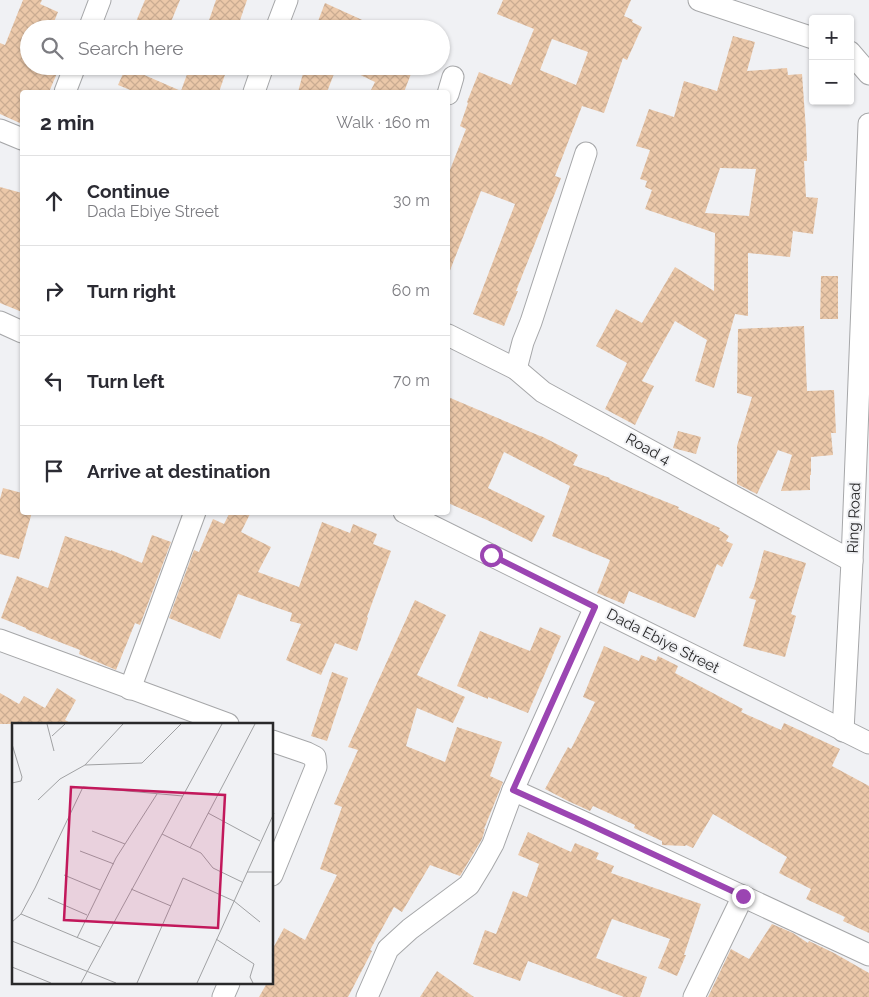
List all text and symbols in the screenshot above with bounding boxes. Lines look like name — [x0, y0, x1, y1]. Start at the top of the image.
map controls — [809, 15, 854, 105]
button: + — [809, 15, 854, 60]
search box — [20, 20, 450, 75]
icon: search — [38, 34, 66, 62]
text: Search here — [78, 37, 184, 59]
button: − — [809, 60, 854, 105]
text: 2 min — [40, 110, 94, 135]
text: Walk · 160 m — [336, 113, 430, 132]
text: Continue — [87, 180, 170, 202]
icon: ahead — [40, 187, 68, 215]
text: 30 m — [393, 191, 430, 210]
text: Dada Ebiye Street — [87, 202, 219, 221]
icon: right — [40, 277, 68, 305]
text: Turn right — [87, 280, 176, 302]
text: 60 m — [392, 281, 430, 300]
icon: left — [40, 367, 68, 395]
text: Turn left — [87, 370, 164, 392]
text: 70 m — [393, 371, 430, 390]
street label: Road 4 — [623, 429, 673, 469]
icon: arrive — [40, 457, 68, 485]
text: Arrive at destination — [87, 460, 271, 482]
street label: Ring Road — [844, 482, 864, 554]
route start — [480, 544, 503, 567]
street label: Dada Ebiye Street — [604, 605, 722, 677]
inset map — [12, 723, 274, 984]
route end — [732, 885, 755, 908]

